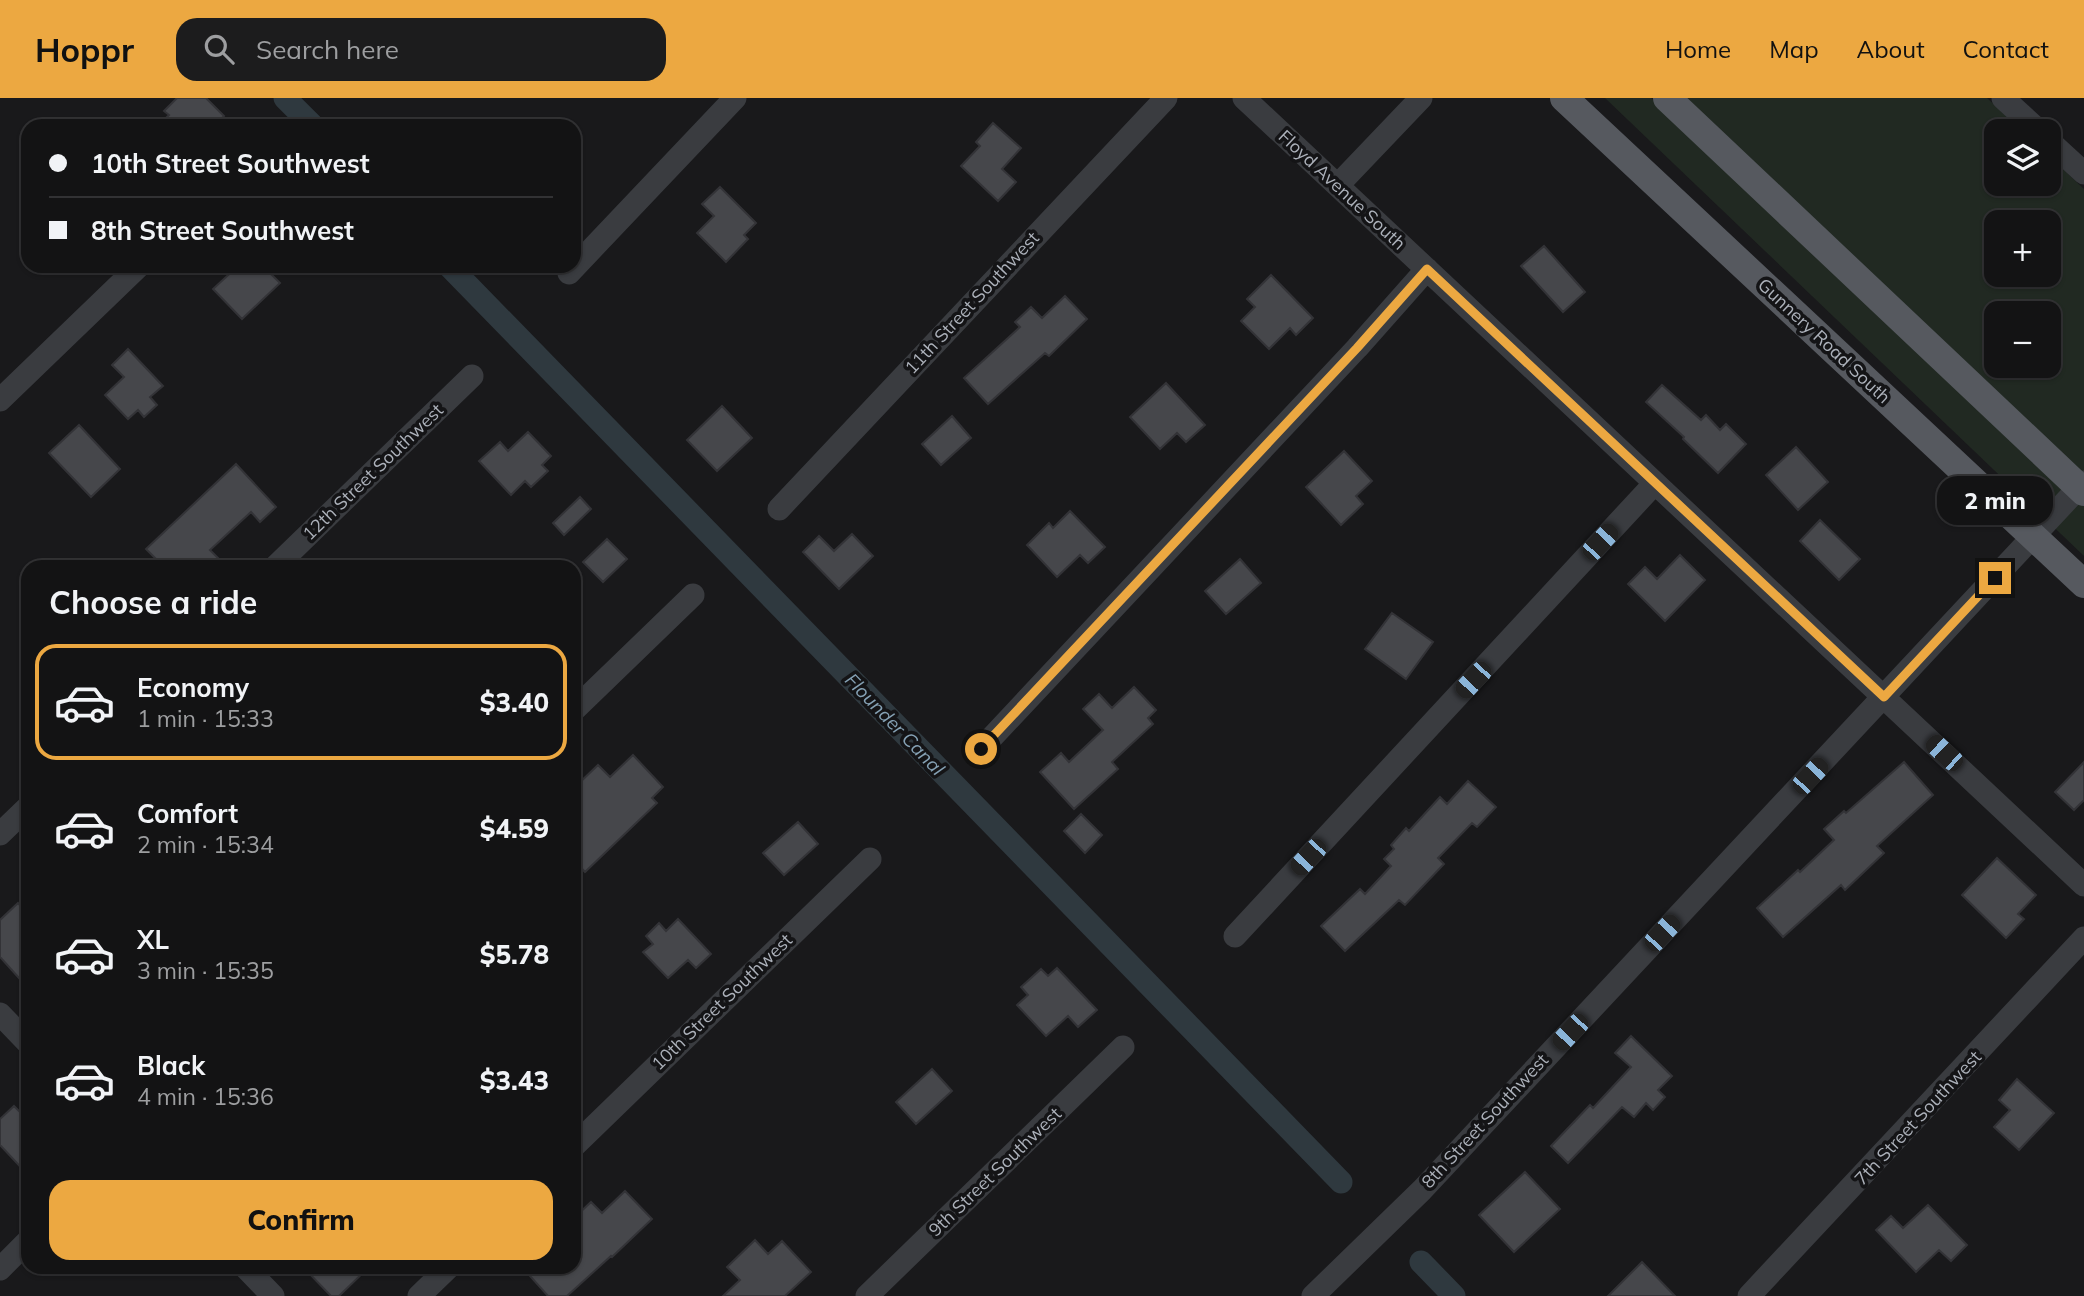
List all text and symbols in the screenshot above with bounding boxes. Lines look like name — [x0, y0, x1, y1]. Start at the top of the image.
search box — [176, 18, 666, 81]
text: Hoppr — [35, 29, 134, 70]
icon: search — [200, 30, 238, 68]
text: Search here — [256, 33, 399, 66]
text: Home — [1665, 34, 1731, 64]
text: Map — [1769, 34, 1819, 64]
text: About — [1857, 34, 1925, 64]
text: Contact — [1963, 34, 2049, 64]
map controls — [1984, 119, 2061, 378]
button: layers — [1984, 119, 2061, 196]
street label: Floyd Avenue South — [1274, 125, 1411, 255]
text: 10th Street Southwest — [91, 147, 370, 180]
button: + — [1984, 210, 2061, 287]
text: 8th Street Southwest — [91, 214, 354, 247]
street label: 11th Street Southwest — [900, 227, 1044, 379]
street label: Gunnery Road South — [1753, 273, 1896, 408]
button: − — [1984, 301, 2061, 378]
street label: 12th Street Southwest — [298, 399, 448, 545]
callout: 2 min — [1937, 476, 2053, 526]
text: 2 min — [1964, 486, 2026, 515]
car — [1578, 519, 1623, 565]
route end — [1979, 562, 2011, 594]
text: Choose a ride — [49, 582, 257, 622]
car — [1451, 657, 1496, 703]
water label: Flounder Canal — [840, 668, 950, 780]
icon: car — [53, 671, 116, 734]
text: Economy — [137, 671, 249, 704]
text: $3.40 — [480, 686, 549, 719]
text: 1 min · 15:33 — [137, 704, 274, 733]
car — [1922, 731, 1967, 775]
route start — [965, 733, 997, 765]
car — [1788, 753, 1833, 799]
icon: car — [53, 797, 116, 860]
text: Comfort — [137, 797, 238, 830]
text: $4.59 — [480, 812, 549, 845]
text: 2 min · 15:34 — [137, 830, 274, 859]
car — [1286, 834, 1331, 880]
car — [1640, 910, 1685, 956]
icon: car — [53, 923, 116, 986]
text: XL — [137, 923, 169, 956]
street label: 10th Street Southwest — [647, 929, 797, 1075]
text: $5.78 — [480, 938, 549, 971]
text: 3 min · 15:35 — [137, 956, 274, 985]
car — [1548, 1009, 1593, 1055]
street label: 7th Street Southwest — [1849, 1045, 1986, 1190]
street label: 8th Street Southwest — [1416, 1048, 1553, 1193]
icon: car — [53, 1049, 116, 1112]
text: Black — [137, 1049, 205, 1082]
text: $3.43 — [480, 1064, 549, 1097]
text: 4 min · 15:36 — [137, 1082, 274, 1111]
street label: 9th Street Southwest — [923, 1102, 1066, 1241]
button: Confirm — [49, 1180, 553, 1260]

